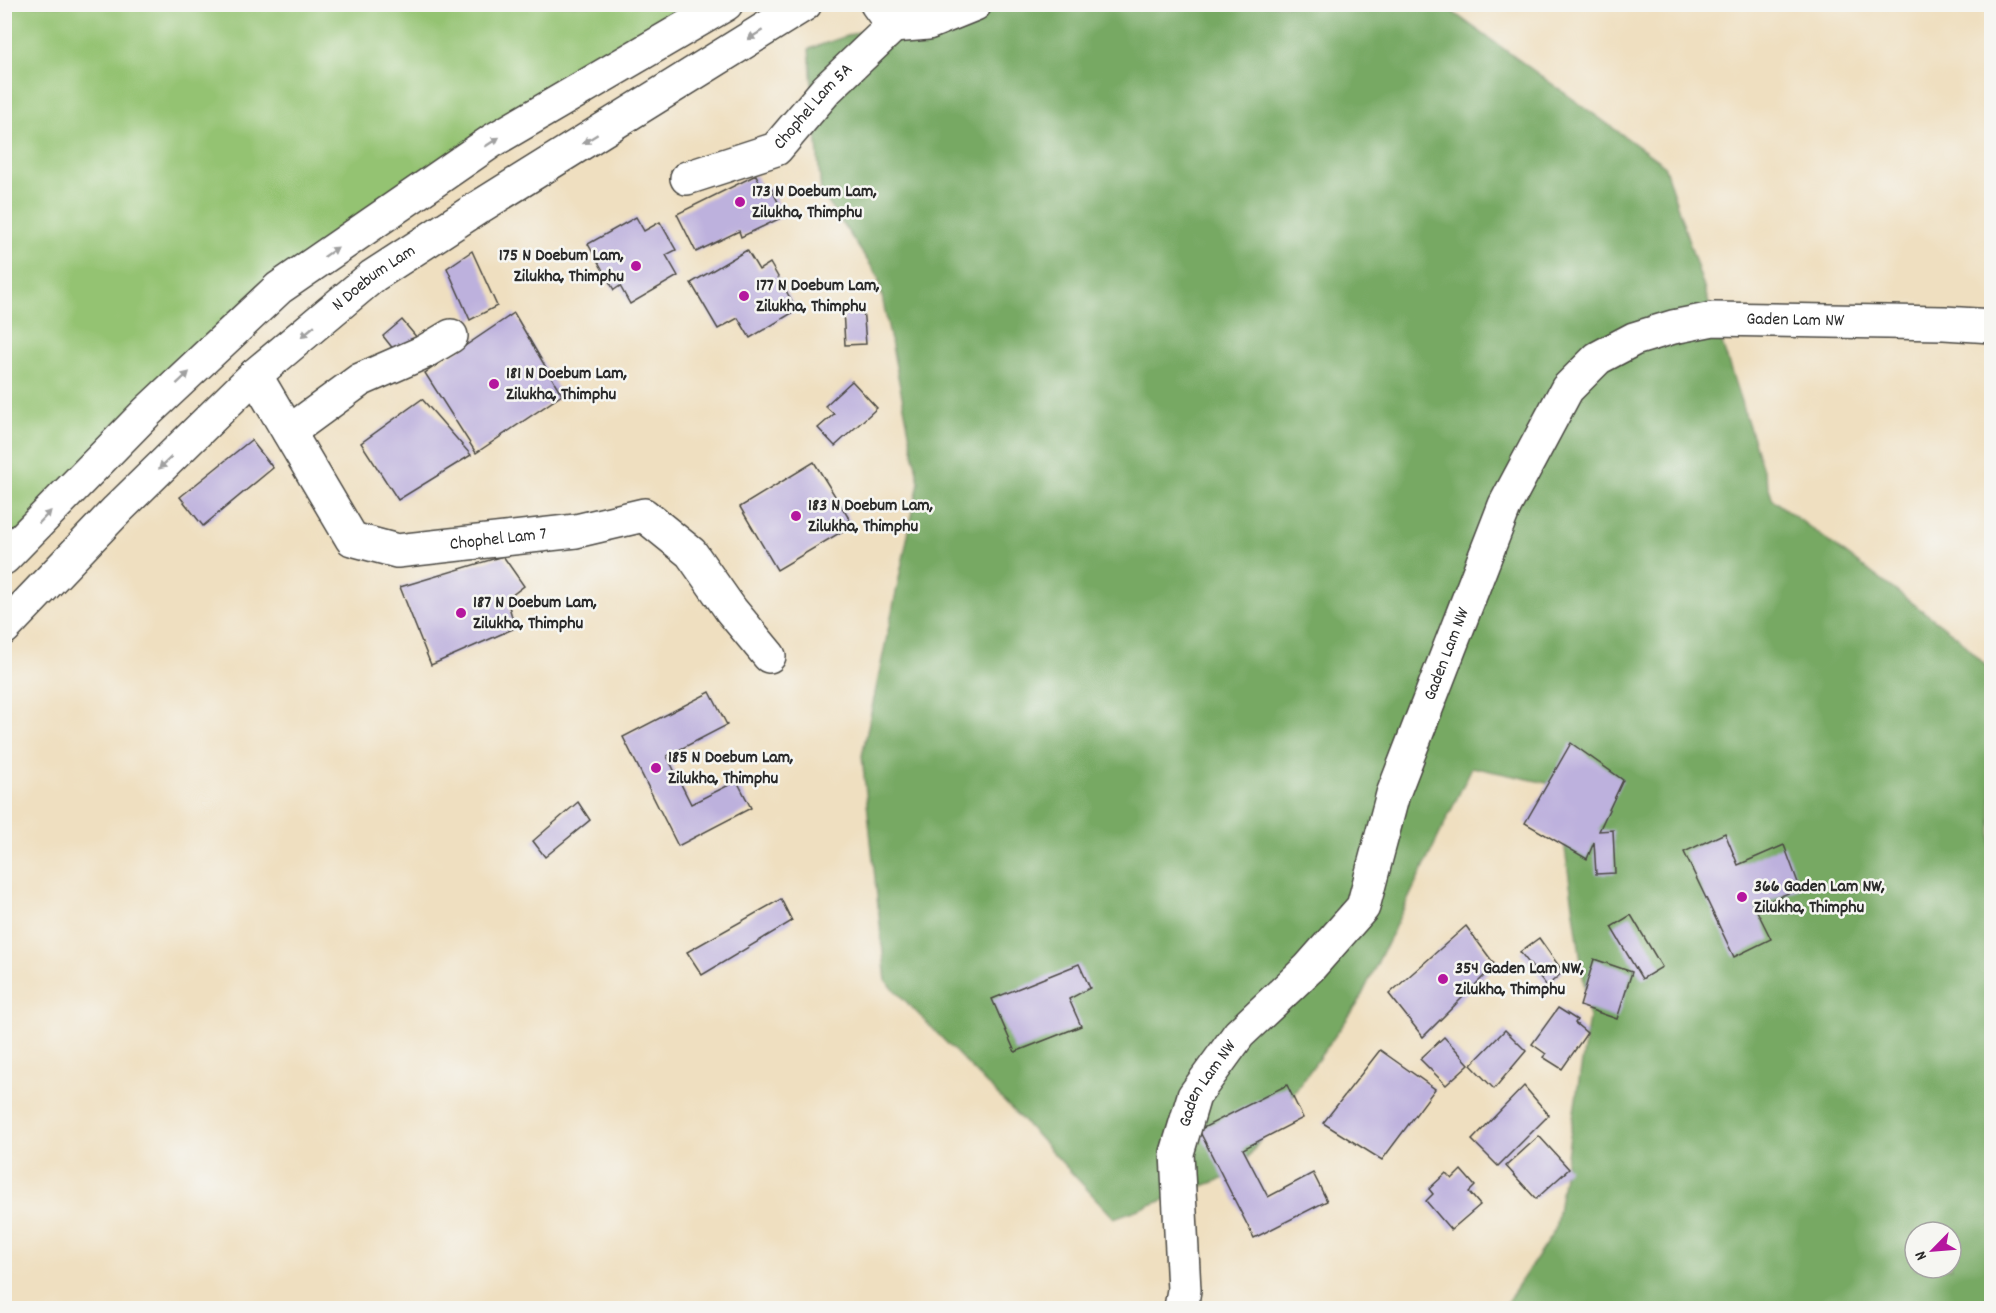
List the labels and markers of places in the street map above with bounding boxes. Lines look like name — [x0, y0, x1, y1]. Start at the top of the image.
place label: 173 N Doebum Lam, Zilukha, Thimphu — [752, 180, 877, 226]
marker: 173 N Doebum Lam, Zilukha, Thimphu — [733, 195, 747, 209]
place label: 175 N Doebum Lam, Zilukha, Thimphu — [499, 244, 624, 290]
marker: 175 N Doebum Lam, Zilukha, Thimphu — [629, 259, 643, 273]
place label: 177 N Doebum Lam, Zilukha, Thimphu — [756, 274, 880, 320]
marker: 177 N Doebum Lam, Zilukha, Thimphu — [737, 289, 751, 303]
place label: 181 N Doebum Lam, Zilukha, Thimphu — [506, 362, 627, 408]
marker: 181 N Doebum Lam, Zilukha, Thimphu — [487, 377, 501, 391]
place label: 183 N Doebum Lam, Zilukha, Thimphu — [808, 494, 933, 540]
marker: 183 N Doebum Lam, Zilukha, Thimphu — [789, 509, 803, 523]
place label: 187 N Doebum Lam, Zilukha, Thimphu — [473, 591, 597, 637]
marker: 187 N Doebum Lam, Zilukha, Thimphu — [454, 606, 468, 620]
place label: 185 N Doebum Lam, Zilukha, Thimphu — [668, 746, 793, 792]
marker: 185 N Doebum Lam, Zilukha, Thimphu — [649, 761, 663, 775]
place label: 366 Gaden Lam NW, Zilukha, Thimphu — [1754, 875, 1885, 921]
marker: 366 Gaden Lam NW, Zilukha, Thimphu — [1735, 890, 1749, 904]
place label: 354 Gaden Lam NW, Zilukha, Thimphu — [1455, 957, 1584, 1003]
marker: 354 Gaden Lam NW, Zilukha, Thimphu — [1436, 972, 1450, 986]

